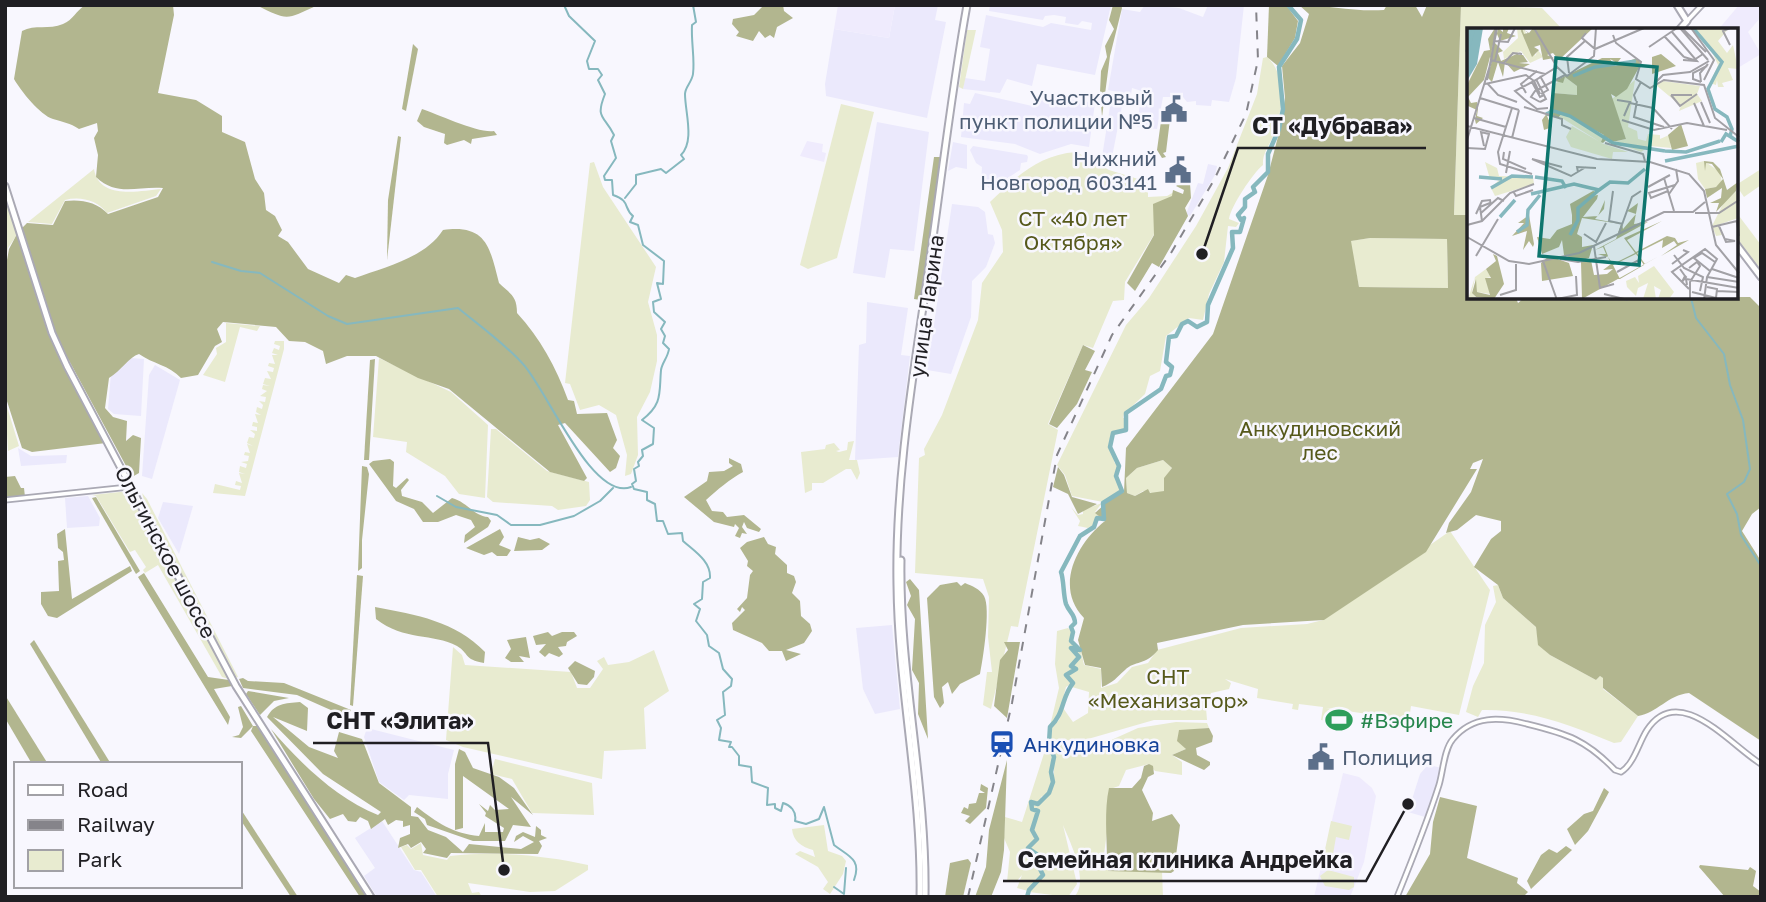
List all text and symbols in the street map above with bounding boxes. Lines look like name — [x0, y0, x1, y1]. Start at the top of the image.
inset map — [1467, 28, 1738, 299]
place label: Участковый пункт полиции №5 — [959, 84, 1153, 134]
public building icon: Участковый пункт полиции №5 — [1159, 94, 1189, 124]
callout: СТ «Дубрава» — [1238, 104, 1426, 148]
text: СТ «Дубрава» — [1252, 111, 1412, 139]
place label: Нижний Новгород 603141 — [980, 145, 1157, 195]
public building icon: Нижний Новгород 603141 — [1163, 155, 1193, 185]
park label: СТ «40 лет Октября» — [1018, 205, 1128, 255]
street label: улица Ларина — [903, 233, 949, 379]
park label: Анкудиновский лес — [1239, 415, 1401, 465]
street label: Ольгинское шоссе — [110, 461, 222, 643]
park label: СНТ «Механизатор» — [1088, 663, 1248, 713]
callout: СНТ «Элита» — [313, 699, 488, 743]
sports icon: #Вэфире — [1324, 705, 1354, 735]
text: СНТ «Элита» — [326, 706, 474, 734]
place label: #Вэфире — [1360, 707, 1453, 733]
station icon: Анкудиновка — [987, 729, 1017, 759]
place label: Анкудиновка — [1023, 731, 1160, 757]
public building icon: Полиция — [1306, 742, 1336, 772]
place label: Полиция — [1342, 744, 1433, 770]
legend — [14, 762, 242, 888]
text: Road — [77, 776, 128, 802]
text: Railway — [77, 811, 155, 837]
callout: Семейная клиника Андрейка — [1003, 837, 1366, 881]
text: Семейная клиника Андрейка — [1017, 845, 1353, 873]
text: Park — [77, 846, 123, 872]

